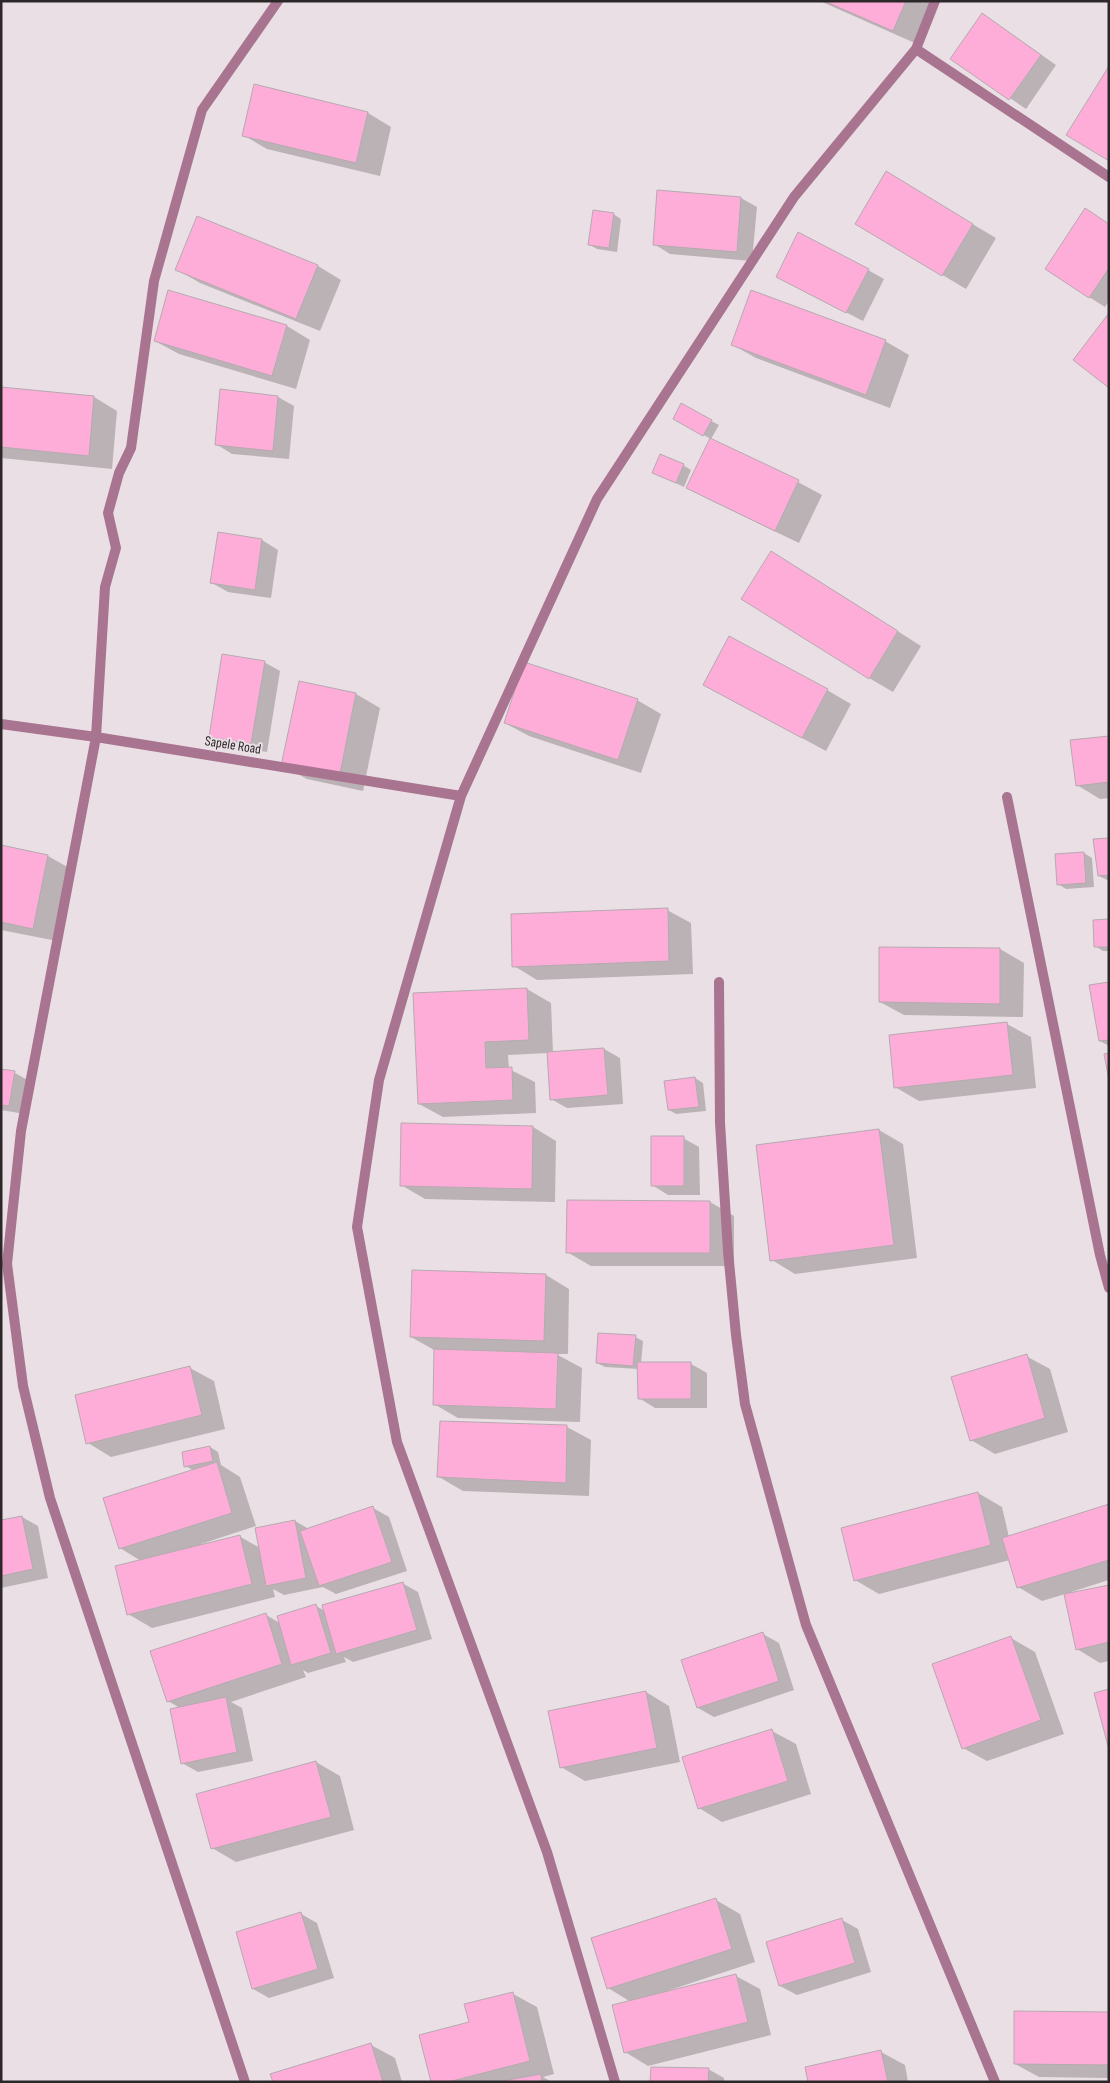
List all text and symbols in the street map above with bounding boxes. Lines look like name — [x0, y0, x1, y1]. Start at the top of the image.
street label: Sapele Road — [204, 732, 262, 758]

